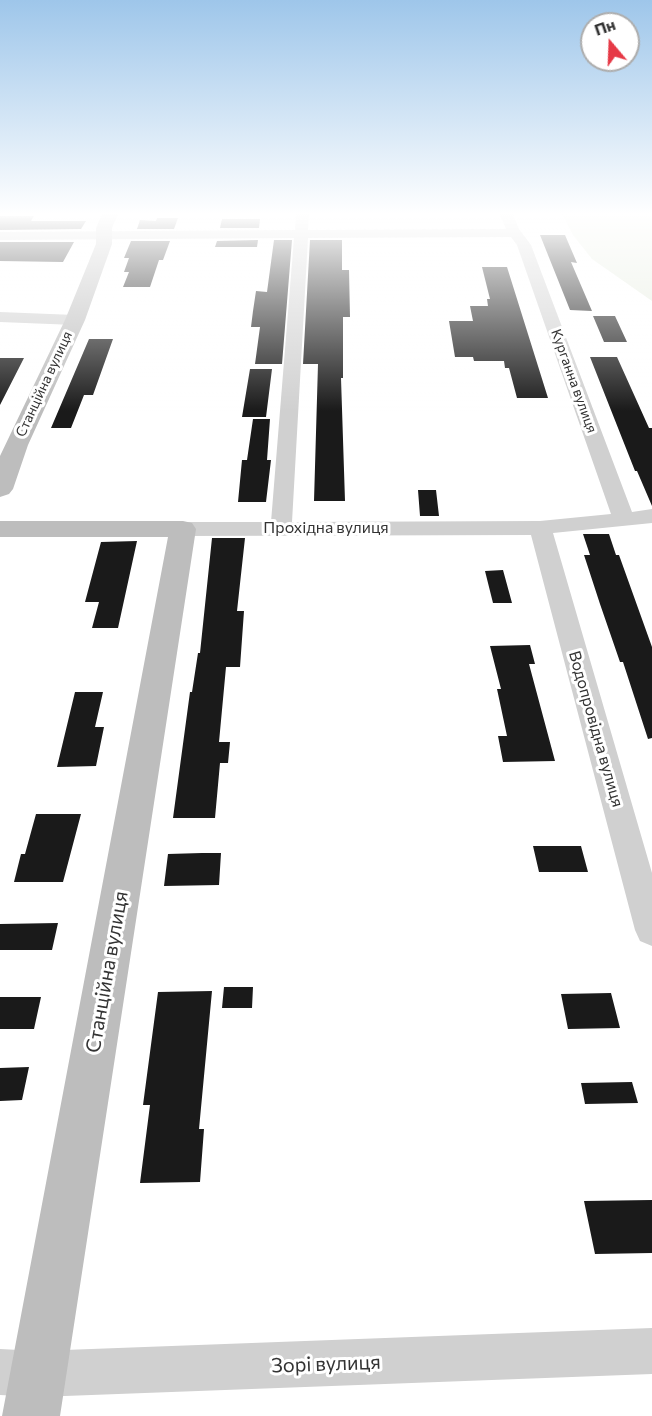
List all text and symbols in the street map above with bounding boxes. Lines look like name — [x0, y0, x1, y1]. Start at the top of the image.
north arrow — [580, 12, 640, 72]
text: Пн — [592, 14, 618, 39]
street label: Курганна вулиця — [547, 327, 601, 435]
street label: Станційна вулиця — [12, 328, 76, 440]
street label: Прохідна вулиця — [263, 518, 389, 538]
street label: Водопровідна вулиця — [565, 649, 627, 809]
street label: Станційна вулиця — [81, 889, 133, 1055]
street label: Зорі вулиця — [271, 1350, 381, 1378]

